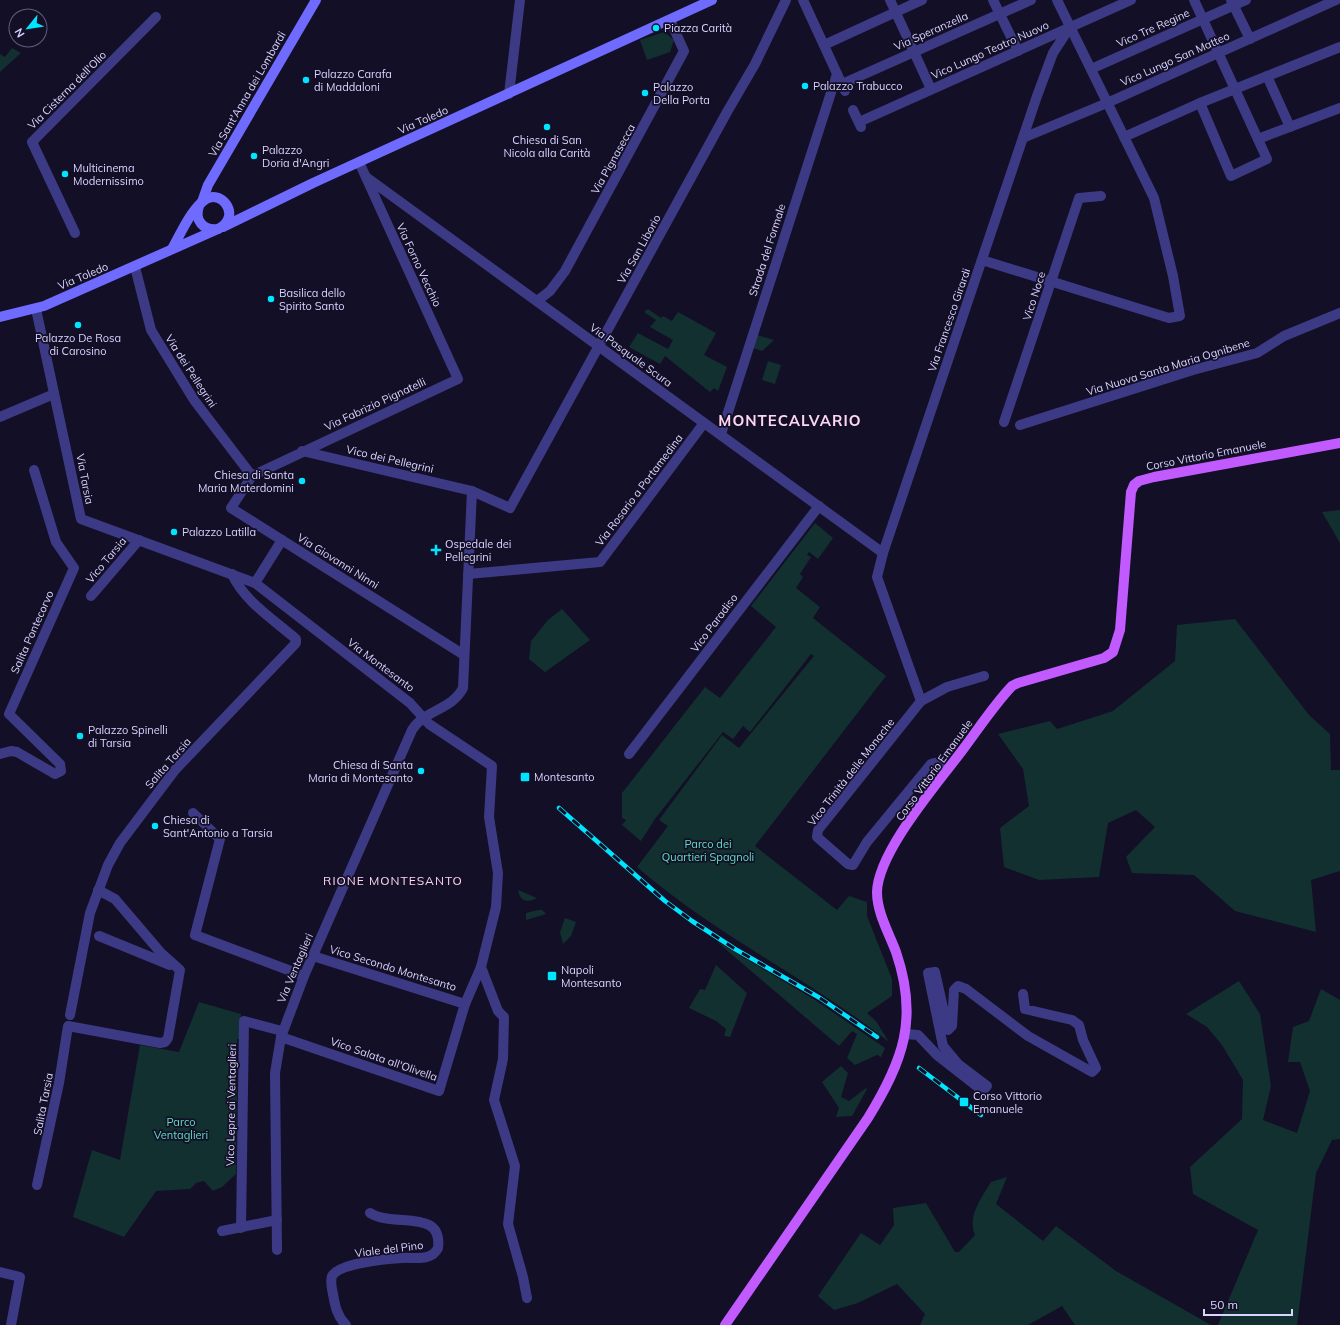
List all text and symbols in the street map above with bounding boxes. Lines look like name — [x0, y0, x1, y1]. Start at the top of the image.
street label: Vico Tre Regine — [1114, 6, 1192, 50]
north arrow — [8, 8, 48, 48]
street label: Via Speranzella — [892, 8, 970, 54]
street label: Vico Lungo Teatro Nuovo — [929, 18, 1051, 82]
place label: Piazza Carità — [664, 21, 732, 35]
marker: Piazza Carità — [651, 23, 661, 33]
text: N — [11, 26, 27, 40]
street label: Via Sant'Anna dei Lombardi — [205, 29, 289, 159]
street label: Vico Lungo San Matteo — [1118, 29, 1232, 89]
street label: Via Cisterna dell'Olio — [25, 48, 109, 132]
place label: Palazzo Carafa di Maddaloni — [314, 67, 392, 94]
marker: Palazzo Carafa di Maddaloni — [301, 75, 311, 85]
place label: Palazzo Trabucco — [813, 79, 902, 93]
place label: Palazzo Della Porta — [653, 80, 710, 107]
marker: Palazzo Trabucco — [800, 81, 810, 91]
marker: Palazzo Della Porta — [640, 88, 650, 98]
street label: Via Toledo — [396, 103, 450, 137]
street label: Via Pignasecca — [588, 121, 638, 197]
marker: Chiesa di San Nicola alla Carità — [542, 122, 552, 132]
place label: Chiesa di San Nicola alla Carità — [504, 133, 590, 160]
place label: Palazzo Doria d'Angri — [262, 143, 329, 170]
marker: Palazzo Doria d'Angri — [249, 151, 259, 161]
place label: Multicinema Modernissimo — [73, 161, 144, 188]
marker: Multicinema Modernissimo — [60, 169, 70, 179]
street label: Strada del Formale — [745, 202, 789, 298]
street label: Via San Liborio — [614, 212, 664, 286]
street label: Via Forno Vecchio — [393, 221, 445, 309]
street label: Via Toledo — [56, 259, 110, 293]
street label: Via Francesco Girardi — [925, 266, 973, 374]
street label: Vico Noce — [1020, 270, 1048, 322]
place label: Basilica dello Spirito Santo — [279, 286, 345, 313]
marker: Basilica dello Spirito Santo — [266, 294, 276, 304]
marker: Palazzo De Rosa di Carosino — [73, 320, 83, 330]
street label: Via Pasquale Scura — [587, 320, 675, 390]
place label: Palazzo De Rosa di Carosino — [35, 331, 121, 358]
street label: Via dei Pellegrini — [162, 332, 220, 410]
street label: Via Nuova Santa Maria Ognibene — [1085, 335, 1251, 399]
street label: Via Fabrizio Pignatelli — [322, 374, 428, 434]
district label: MONTECALVARIO — [718, 411, 862, 430]
street label: Via Rosario a Portamedina — [592, 431, 686, 549]
street label: Corso Vittorio Emanuele — [1145, 436, 1267, 474]
street label: Vico dei Pellegrini — [345, 442, 435, 476]
street label: Via Tarsia — [73, 453, 97, 505]
place label: Chiesa di Santa Maria Materdomini — [198, 468, 294, 495]
marker: Chiesa di Santa Maria Materdomini — [297, 476, 307, 486]
place label: Palazzo Latilla — [182, 525, 256, 539]
marker: Palazzo Latilla — [169, 527, 179, 537]
street label: Via Giovanni Ninni — [295, 530, 381, 592]
street label: Vico Tarsia — [83, 534, 129, 586]
place label: Ospedale dei Pellegrini — [445, 537, 511, 564]
marker: Ospedale dei Pellegrini — [430, 544, 442, 556]
street label: Salita Pontecorvo — [7, 588, 57, 676]
street label: Vico Paradiso — [687, 591, 741, 655]
street label: Via Montesanto — [345, 635, 417, 695]
street label: Vico Trinità delle Monache — [805, 715, 897, 829]
street label: Corso Vittorio Emanuele — [893, 717, 975, 823]
place label: Palazzo Spinelli di Tarsia — [88, 723, 168, 750]
marker: Palazzo Spinelli di Tarsia — [75, 731, 85, 741]
street label: Salita Tarsia — [142, 735, 194, 791]
place label: Chiesa di Santa Maria di Montesanto — [308, 758, 413, 785]
marker: Chiesa di Santa Maria di Montesanto — [416, 766, 426, 776]
place label: Montesanto — [534, 770, 595, 784]
marker: Montesanto — [519, 771, 531, 783]
place label: Chiesa di Sant'Antonio a Tarsia — [163, 813, 273, 840]
marker: Chiesa di Sant'Antonio a Tarsia — [150, 821, 160, 831]
park label: Parco dei Quartieri Spagnoli — [662, 837, 754, 864]
district label: RIONE MONTESANTO — [323, 873, 463, 888]
street label: Via Ventaglieri — [274, 931, 316, 1005]
street label: Vico Secondo Montesanto — [328, 942, 458, 994]
place label: Napoli Montesanto — [561, 963, 622, 990]
marker: Napoli Montesanto — [546, 970, 558, 982]
street label: Vico Salata all'Olivella — [329, 1034, 439, 1084]
street label: Vico Lepre ai Ventaglieri — [223, 1044, 239, 1166]
street label: Salita Tarsia — [30, 1072, 56, 1136]
place label: Corso Vittorio Emanuele — [973, 1089, 1042, 1116]
marker: Corso Vittorio Emanuele — [958, 1096, 970, 1108]
park label: Parco Ventaglieri — [154, 1115, 208, 1142]
street label: Viale del Pino — [354, 1238, 424, 1260]
scale bar — [1204, 1291, 1292, 1317]
text: 50 m — [1210, 1297, 1238, 1312]

